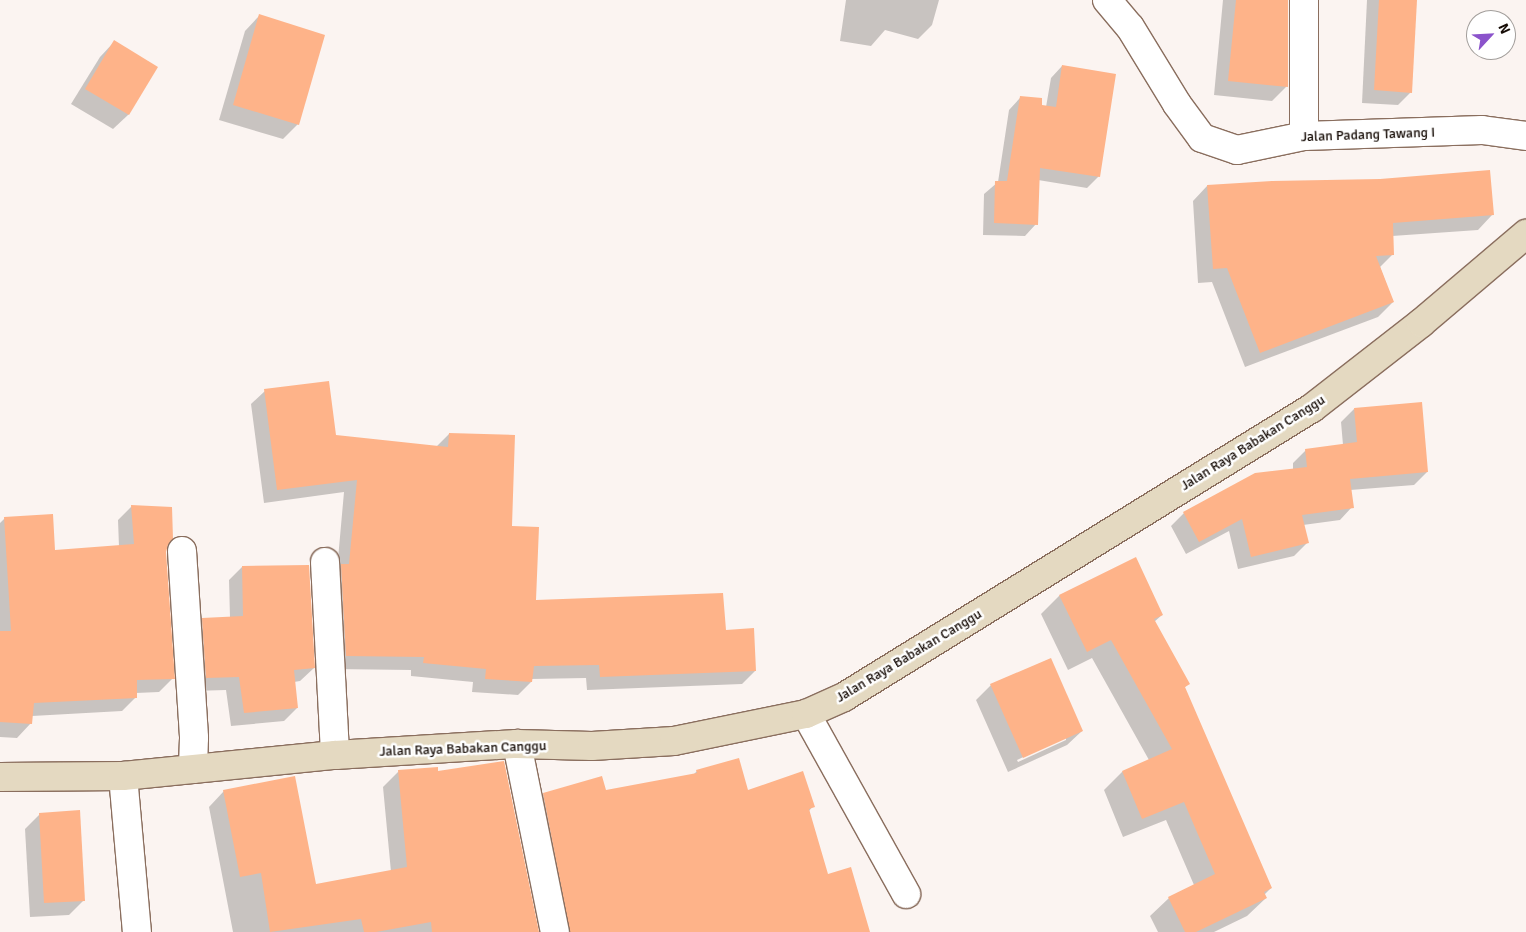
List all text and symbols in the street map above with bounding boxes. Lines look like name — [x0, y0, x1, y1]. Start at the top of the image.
north arrow — [1466, 10, 1516, 60]
text: N — [1494, 21, 1514, 37]
street label: Jalan Padang Tawang I — [1301, 124, 1435, 146]
street label: Jalan Raya Babakan Canggu — [1178, 392, 1328, 494]
street label: Jalan Raya Babakan Canggu — [833, 606, 985, 706]
street label: Jalan Raya Babakan Canggu — [379, 738, 547, 760]

